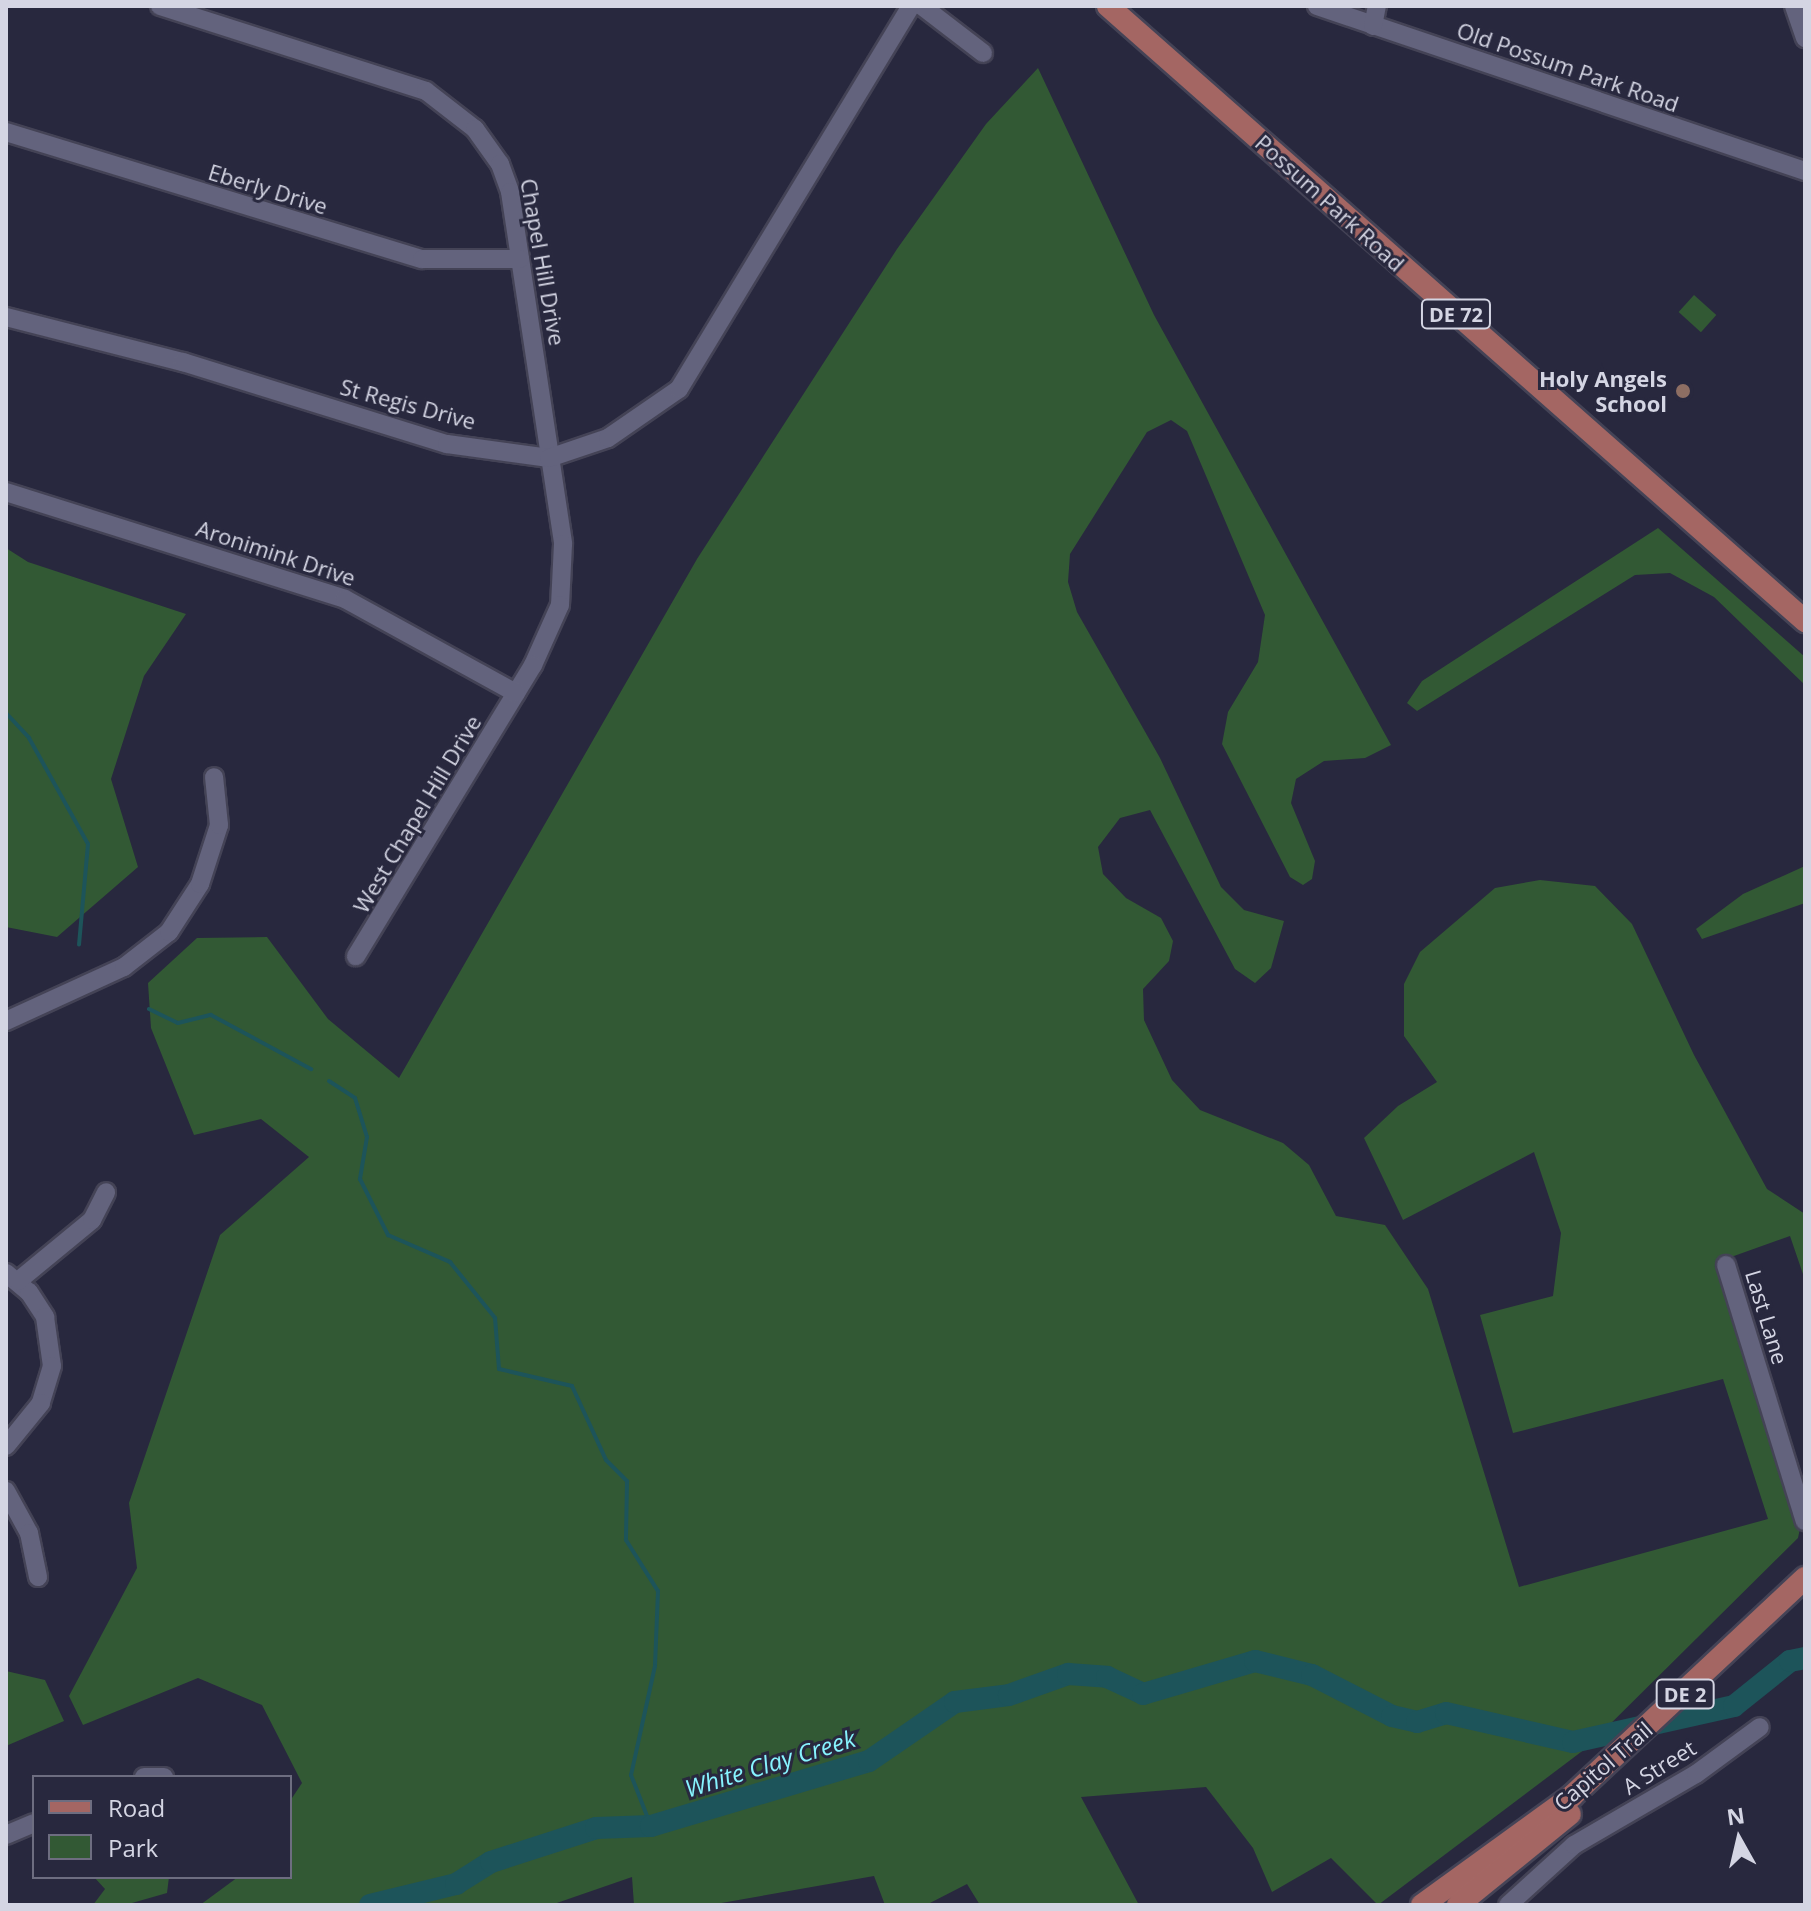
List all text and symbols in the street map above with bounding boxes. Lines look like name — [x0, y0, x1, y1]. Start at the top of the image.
street label: Old Possum Park Road — [1454, 17, 1682, 117]
street label: Possum Park Road — [1250, 129, 1410, 277]
street label: Eberly Drive — [205, 158, 331, 220]
street label: Chapel Hill Drive — [515, 176, 571, 348]
road number: DE 72 — [1420, 298, 1492, 330]
place label: Holy Angels School — [1539, 365, 1667, 416]
street label: St Regis Drive — [337, 373, 479, 435]
marker: Holy Angels School — [1674, 382, 1692, 400]
street label: Aronimink Drive — [193, 515, 359, 591]
street label: West Chapel Hill Drive — [348, 710, 486, 918]
street label: Last Lane — [1740, 1267, 1794, 1367]
road number: DE 2 — [1655, 1678, 1715, 1710]
street label: Capitol Trail — [1548, 1716, 1658, 1816]
water label: White Clay Creek — [681, 1723, 859, 1803]
street label: A Street — [1618, 1734, 1700, 1800]
legend — [32, 1775, 292, 1879]
text: Road — [108, 1791, 165, 1824]
north arrow — [1699, 1799, 1779, 1879]
text: N — [1725, 1799, 1747, 1831]
text: Park — [108, 1831, 158, 1864]

